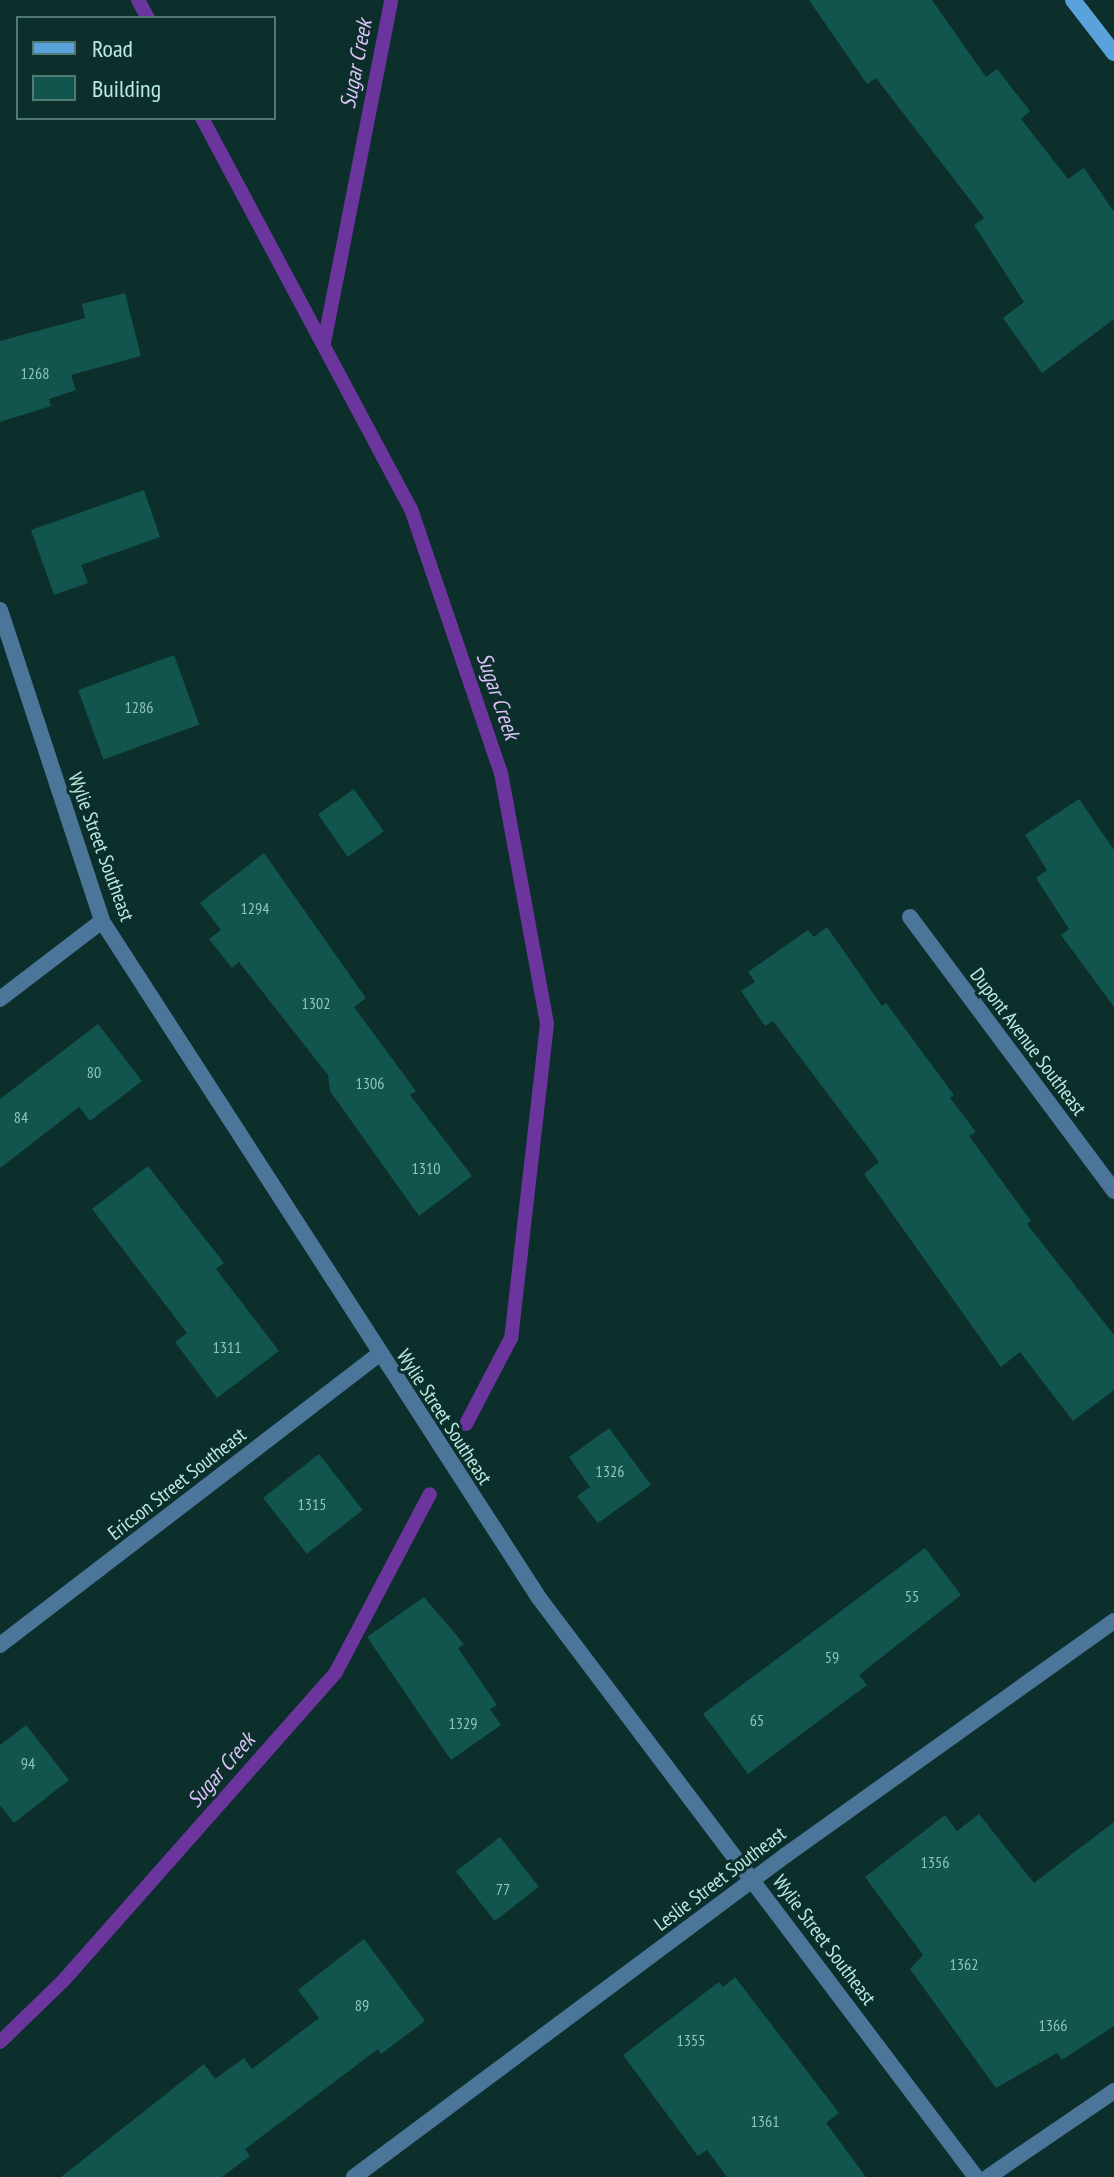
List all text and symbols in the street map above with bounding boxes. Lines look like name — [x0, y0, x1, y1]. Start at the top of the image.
legend — [16, 16, 276, 120]
water label: Sugar Creek — [334, 17, 378, 111]
text: Road — [92, 33, 133, 64]
text: Building — [92, 73, 161, 104]
house number: 1268 — [21, 363, 49, 383]
water label: Sugar Creek — [471, 649, 525, 743]
house number: 1286 — [125, 697, 153, 717]
street label: Wylie Street Southeast — [63, 769, 139, 925]
house number: 1294 — [241, 898, 269, 918]
street label: Dupont Avenue Southeast — [965, 963, 1091, 1121]
house number: 1302 — [302, 993, 330, 1013]
house number: 80 — [87, 1062, 101, 1082]
house number: 1306 — [356, 1073, 384, 1093]
house number: 84 — [14, 1107, 28, 1127]
house number: 1310 — [412, 1158, 440, 1178]
house number: 1311 — [213, 1337, 241, 1357]
street label: Wylie Street Southeast — [391, 1345, 497, 1489]
street label: Ericson Street Southeast — [103, 1423, 251, 1545]
house number: 1326 — [596, 1461, 624, 1481]
house number: 1315 — [298, 1494, 326, 1514]
house number: 55 — [905, 1586, 919, 1606]
house number: 59 — [825, 1647, 839, 1667]
house number: 65 — [750, 1710, 764, 1730]
house number: 1329 — [449, 1713, 477, 1733]
water label: Sugar Creek — [181, 1727, 261, 1813]
house number: 94 — [21, 1753, 35, 1773]
street label: Leslie Street Southeast — [650, 1822, 790, 1936]
house number: 1356 — [921, 1852, 949, 1872]
street label: Wylie Street Southeast — [767, 1870, 881, 2010]
house number: 77 — [496, 1879, 510, 1899]
house number: 1362 — [950, 1954, 978, 1974]
house number: 89 — [355, 1995, 369, 2015]
house number: 1366 — [1039, 2015, 1067, 2035]
house number: 1355 — [677, 2030, 705, 2050]
house number: 1361 — [751, 2111, 779, 2131]

